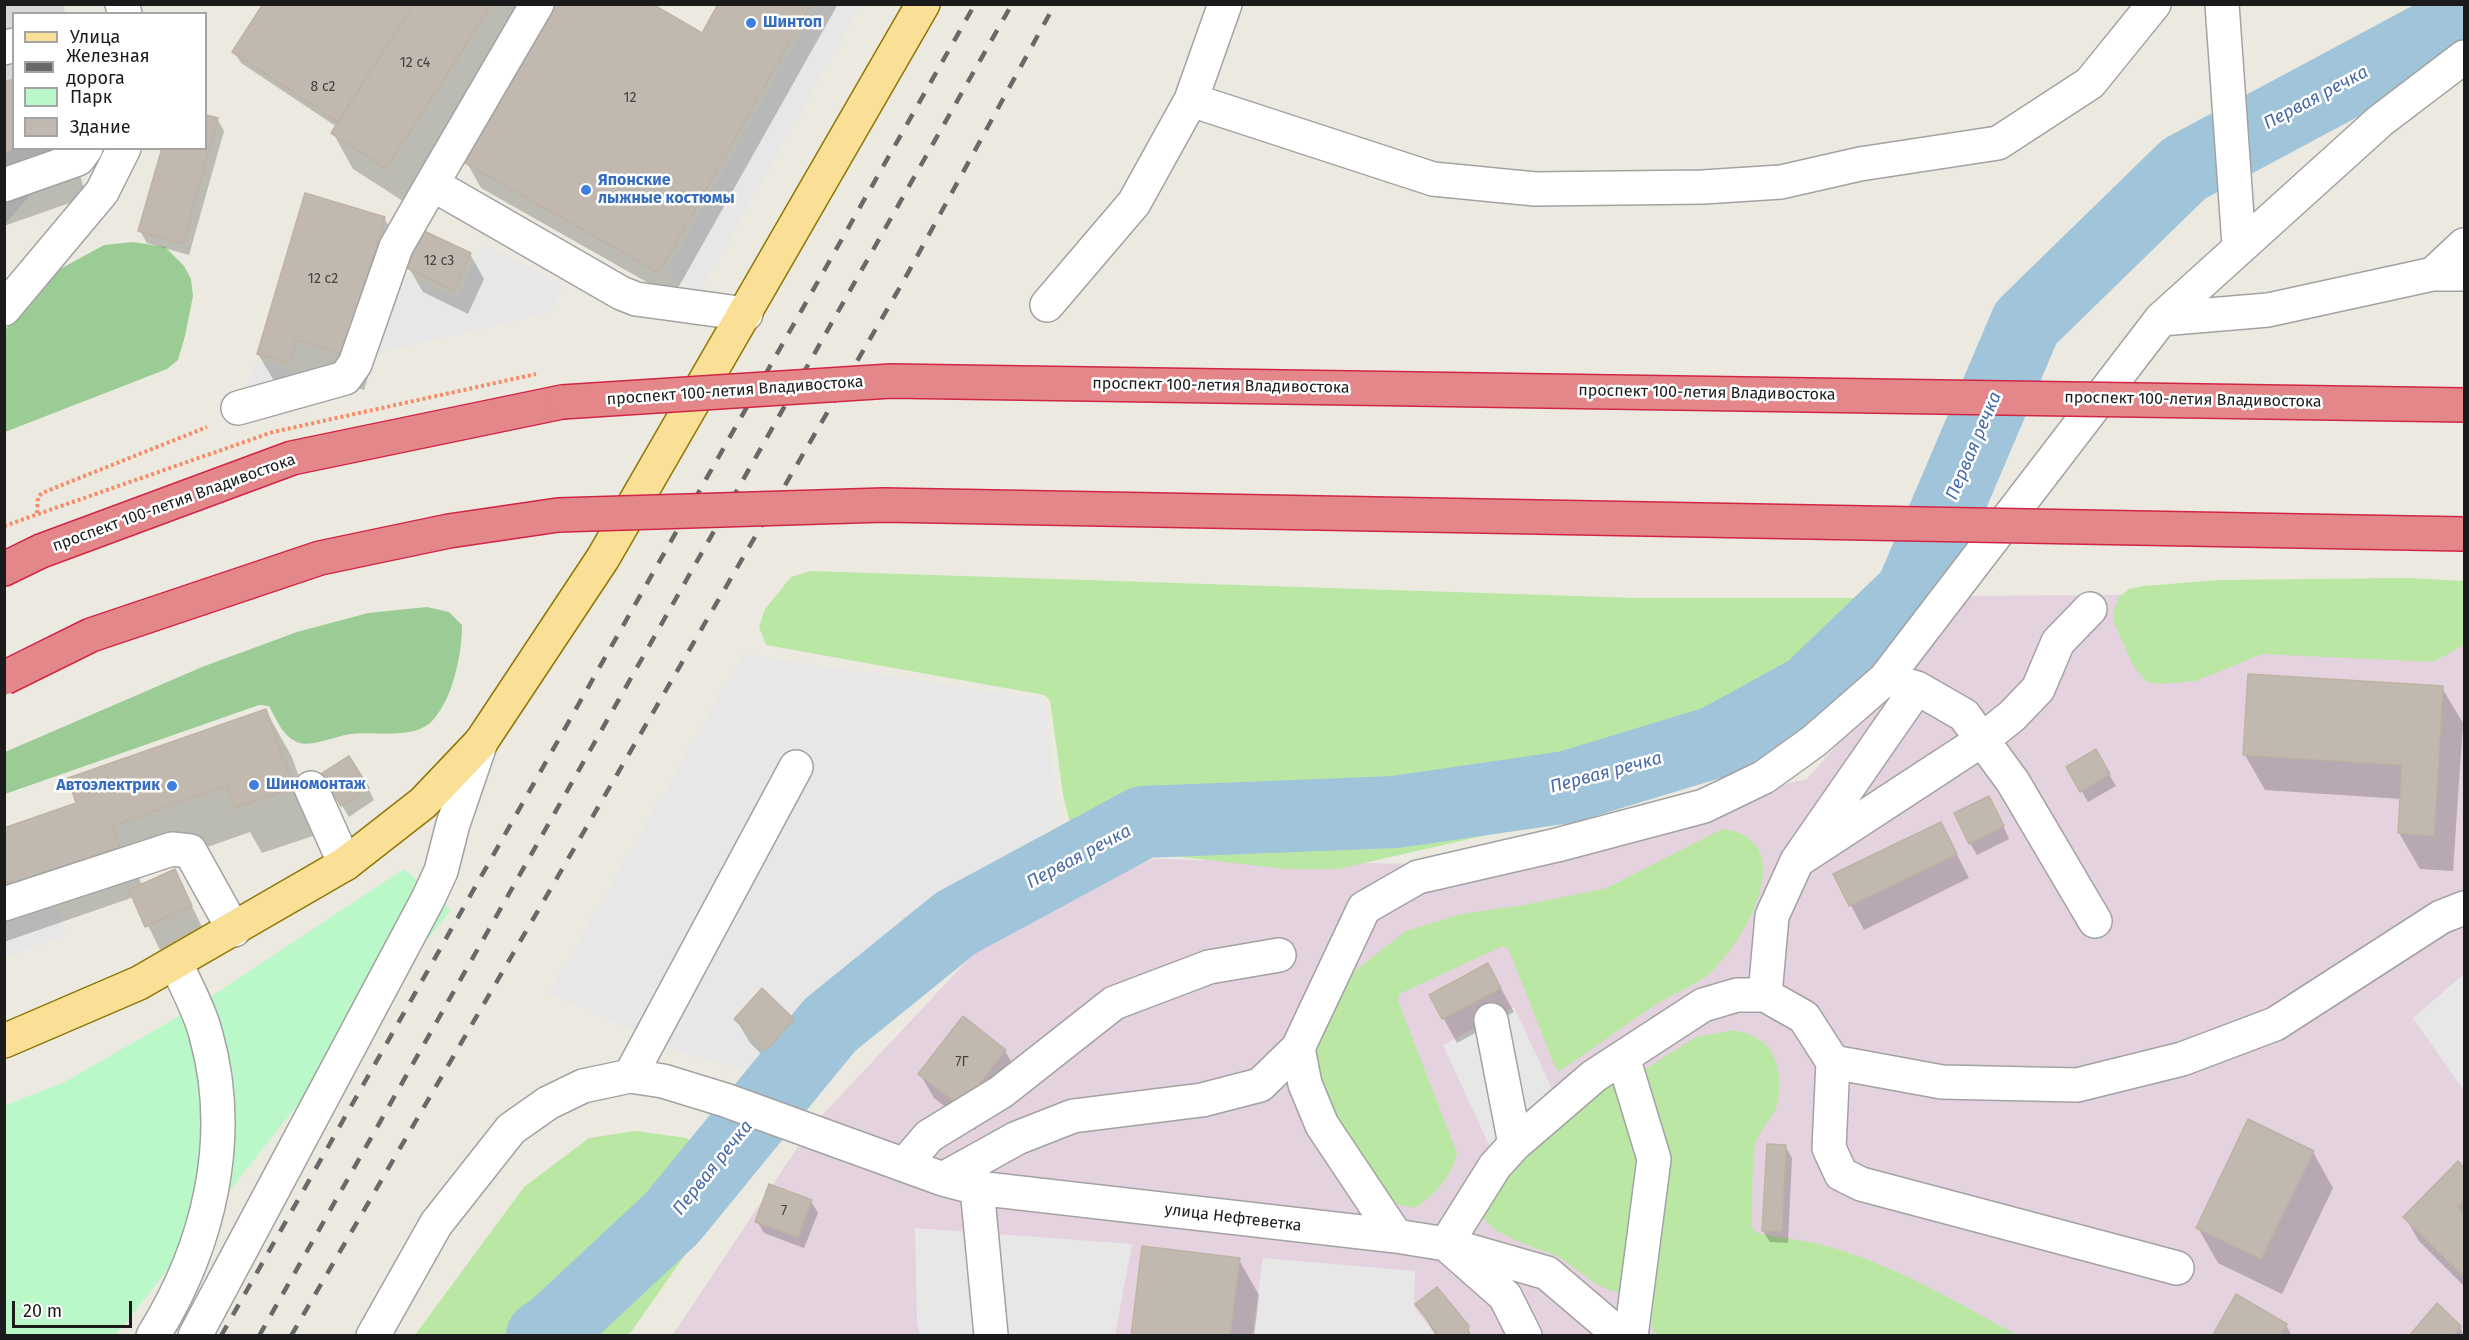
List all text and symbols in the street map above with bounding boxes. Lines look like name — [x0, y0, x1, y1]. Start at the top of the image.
legend — [12, 12, 207, 150]
place label: Шинтоп — [763, 13, 822, 33]
marker: Шинтоп — [744, 16, 758, 30]
text: Улица — [70, 26, 120, 48]
text: Железная дорога — [66, 45, 150, 89]
house number: 12 с4 — [400, 55, 430, 71]
water label: Первая речка — [2260, 61, 2372, 135]
house number: 8 с2 — [310, 79, 336, 95]
text: Парк — [70, 86, 112, 108]
house number: 12 — [624, 90, 636, 106]
text: Здание — [70, 116, 131, 138]
place label: Японские лыжные костюмы — [598, 171, 735, 209]
marker: Японские лыжные костюмы — [579, 183, 593, 197]
house number: 12 с3 — [424, 253, 454, 269]
house number: 12 с2 — [308, 271, 338, 287]
street label: проспект 100-летия Владивостока — [606, 372, 864, 410]
street label: проспект 100-летия Владивостока — [1092, 374, 1350, 398]
street label: проспект 100-летия Владивостока — [1578, 381, 1836, 405]
street label: проспект 100-летия Владивостока — [2064, 388, 2322, 412]
water label: Первая речка — [1942, 389, 2006, 503]
street label: проспект 100-летия Владивостока — [50, 450, 298, 556]
water label: Первая речка — [1548, 748, 1664, 798]
place label: Шиномонтаж — [266, 775, 366, 795]
place label: Автоэлектрик — [56, 776, 160, 796]
marker: Шиномонтаж — [247, 778, 261, 792]
marker: Автоэлектрик — [165, 779, 179, 793]
water label: Первая речка — [1023, 820, 1135, 894]
house number: 7Г — [955, 1054, 969, 1070]
water label: Первая речка — [668, 1116, 758, 1220]
street label: улица Нефтеветка — [1163, 1200, 1303, 1236]
house number: 7 — [781, 1203, 787, 1219]
scale bar — [15, 1289, 135, 1327]
text: 20 m — [23, 1300, 62, 1322]

